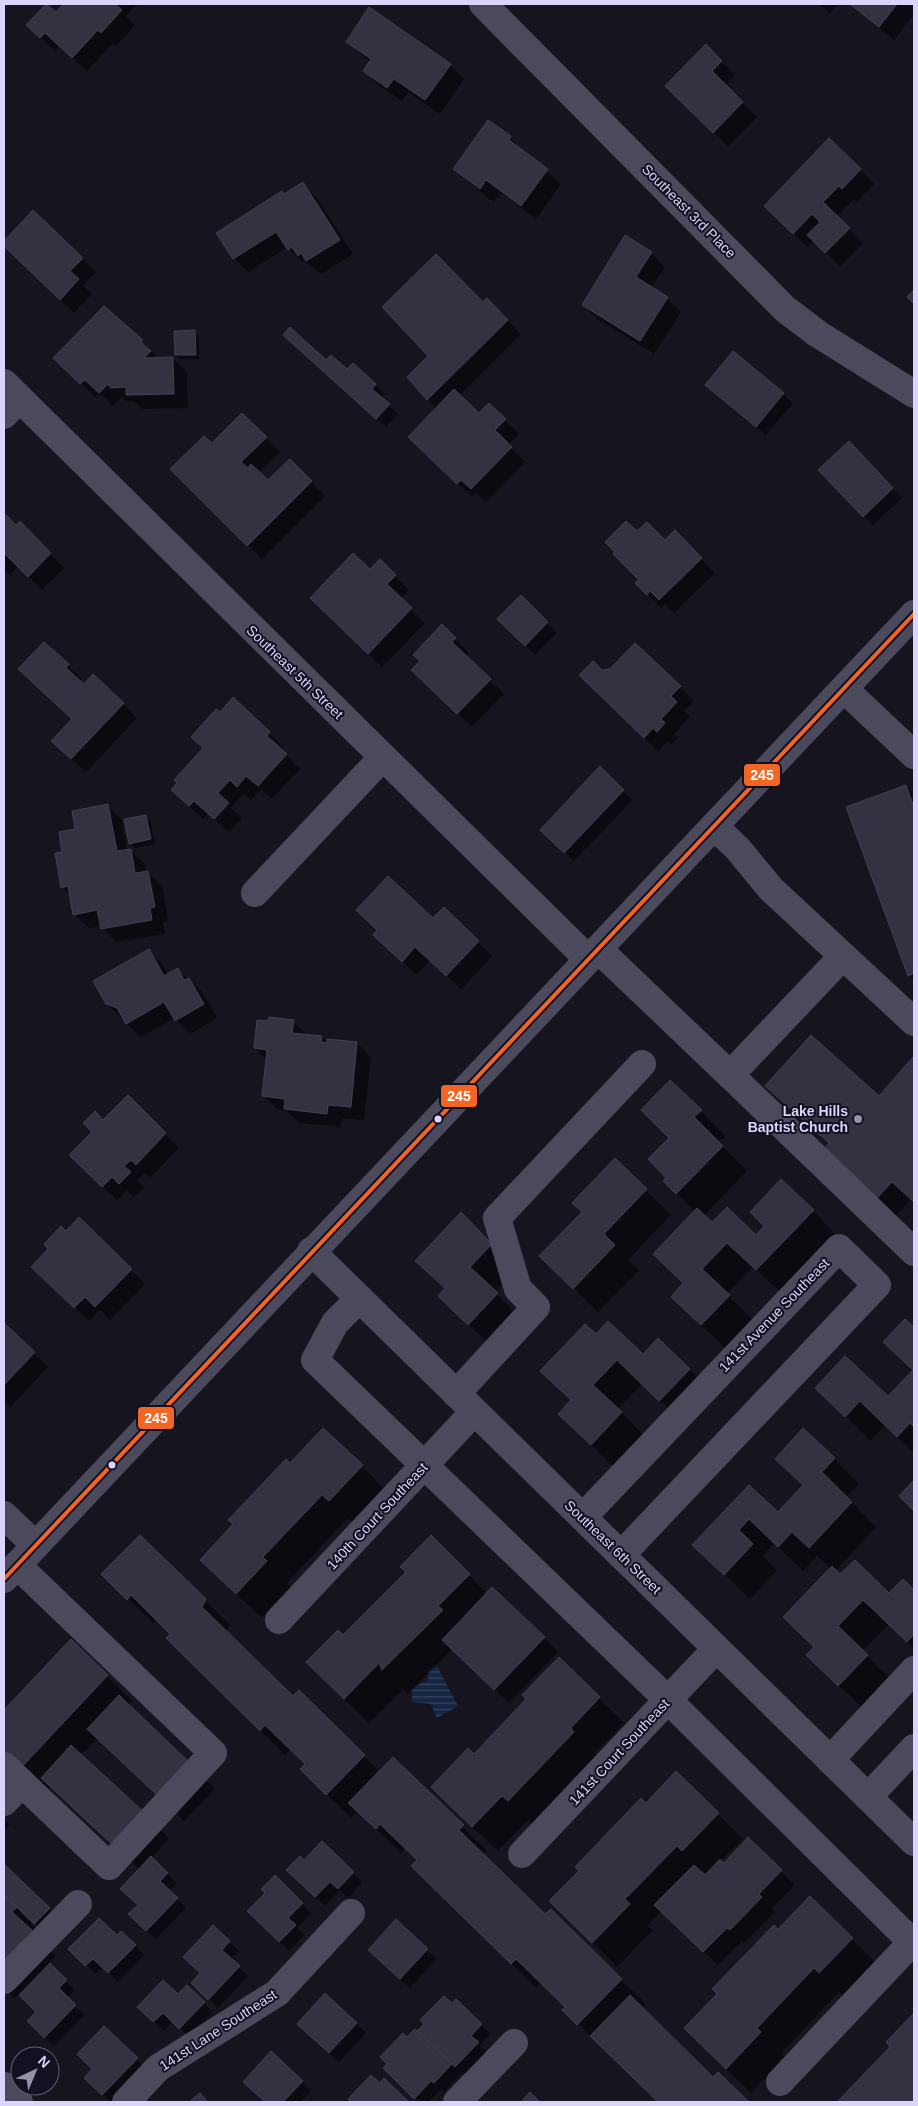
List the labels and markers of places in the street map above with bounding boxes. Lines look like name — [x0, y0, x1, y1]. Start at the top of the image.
place label: Lake Hills Baptist Church — [748, 1103, 848, 1135]
marker: Lake Hills Baptist Church — [852, 1113, 864, 1125]
unlabelled marker — [433, 1114, 443, 1124]
unlabelled marker — [107, 1460, 117, 1470]

